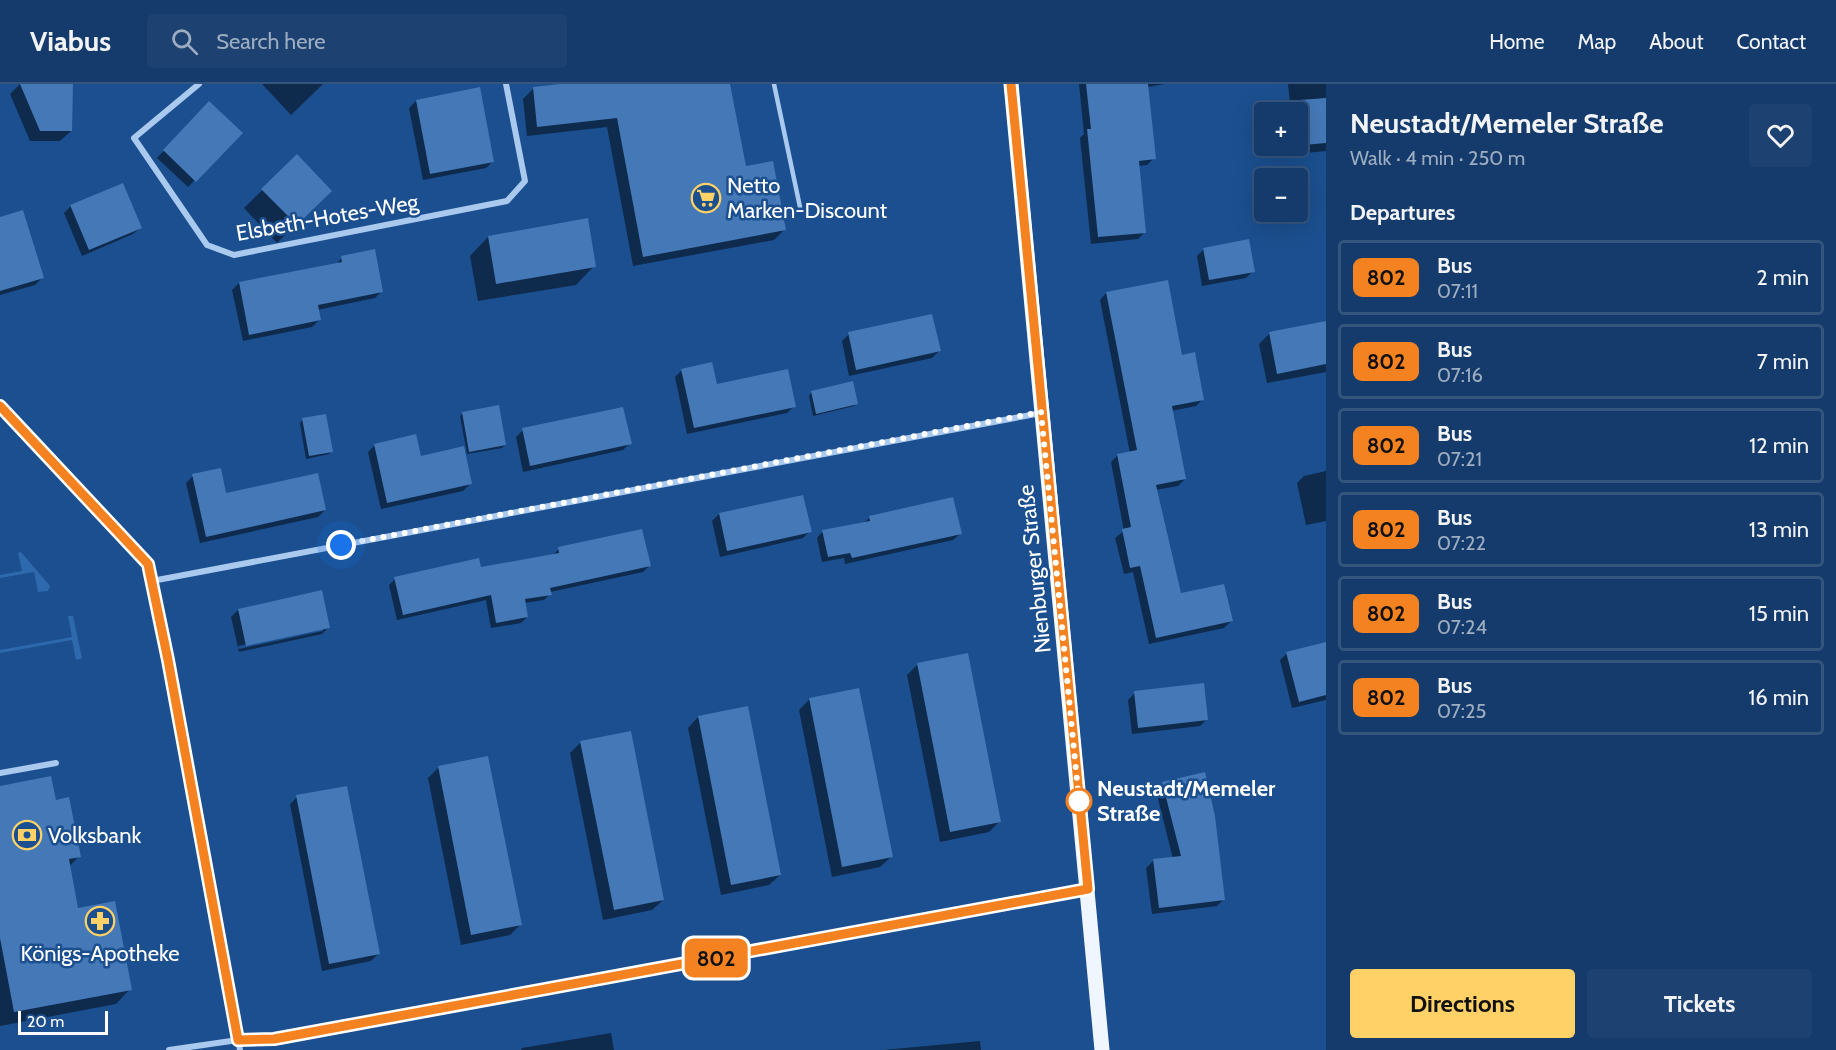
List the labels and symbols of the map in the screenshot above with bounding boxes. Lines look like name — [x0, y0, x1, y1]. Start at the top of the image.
place label: Netto Marken-Discount — [727, 172, 888, 224]
supermarket icon: Netto Marken-Discount — [690, 182, 722, 214]
street label: Elsbeth-Hotes-Weg — [234, 188, 421, 247]
street label: Nienburger Straße — [1012, 483, 1057, 655]
your location — [326, 530, 356, 560]
place label: Neustadt/Memeler Straße — [1097, 775, 1276, 827]
marker: Neustadt/Memeler Straße — [1066, 788, 1092, 814]
bank icon: Volksbank — [11, 819, 43, 851]
place label: Volksbank — [48, 822, 141, 849]
pharmacy icon: Königs-Apotheke — [84, 905, 116, 937]
line badge: 802 — [682, 938, 750, 978]
place label: Königs-Apotheke — [20, 940, 180, 967]
scale bar — [18, 1008, 108, 1036]

